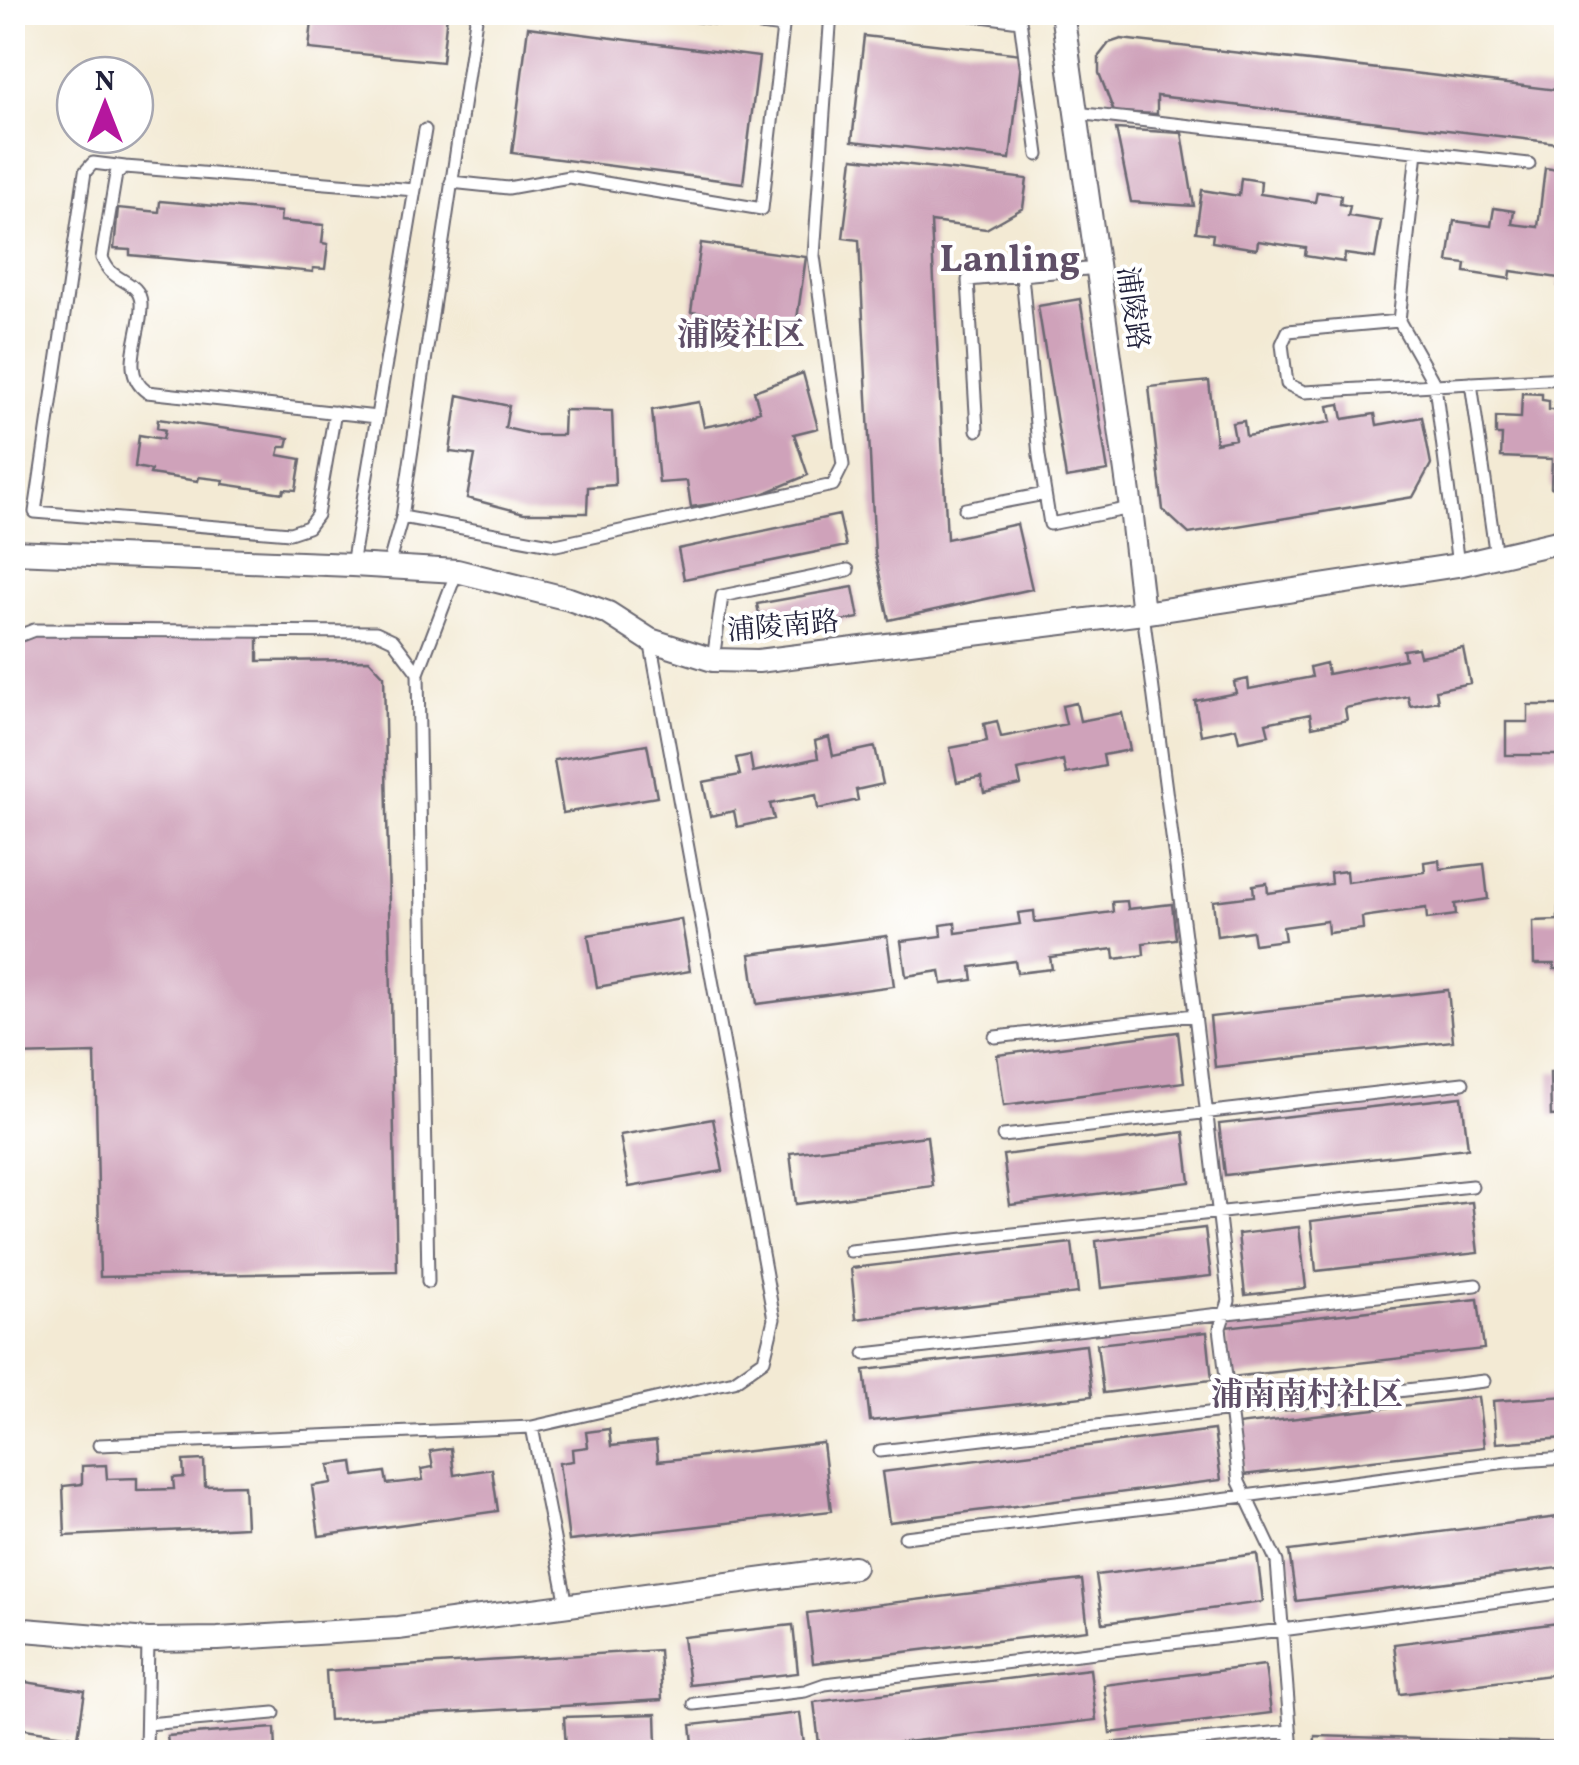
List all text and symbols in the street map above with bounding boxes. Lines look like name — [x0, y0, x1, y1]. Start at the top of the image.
north arrow — [55, 55, 155, 155]
text: N — [95, 63, 115, 102]
district label: Lanling — [940, 235, 1080, 288]
street label: 浦陵路 — [1106, 264, 1157, 353]
district label: 浦陵社区 — [677, 315, 805, 359]
street label: 浦陵南路 — [726, 603, 841, 652]
district label: 浦南南村社区 — [1211, 1375, 1403, 1419]

